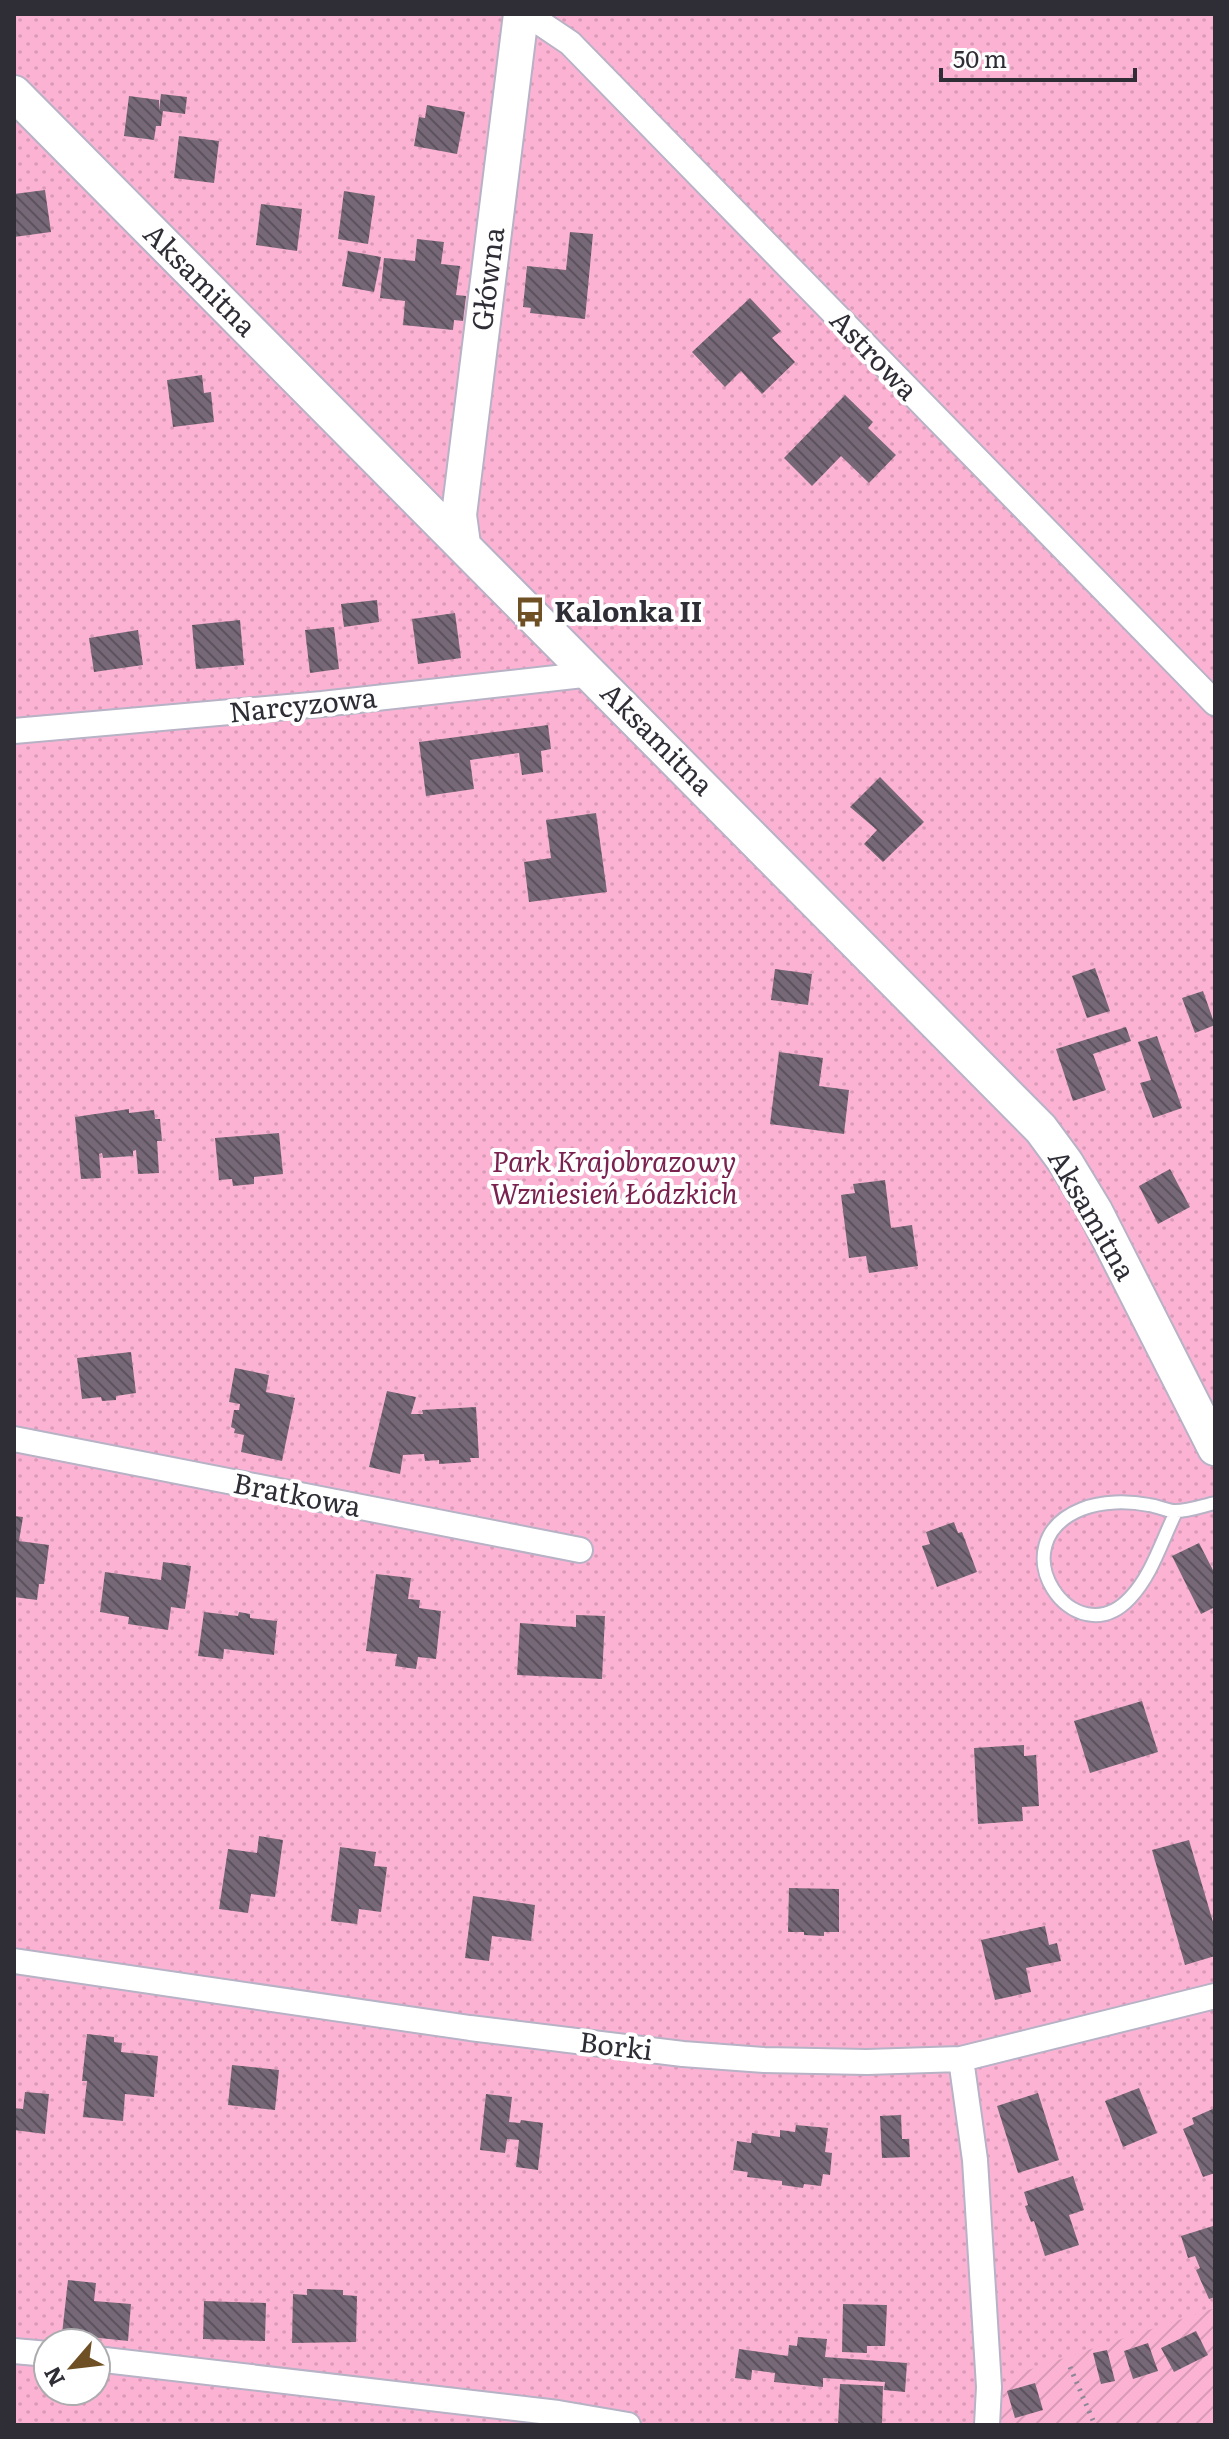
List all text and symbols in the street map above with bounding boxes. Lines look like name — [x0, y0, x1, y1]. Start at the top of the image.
scale bar — [941, 32, 1135, 82]
text: 50 m — [953, 40, 1007, 75]
street label: Aksamitna — [135, 212, 268, 345]
street label: Główna — [459, 225, 513, 333]
street label: Astrowa — [822, 299, 929, 408]
place label: Kalonka II — [554, 589, 703, 631]
bus stop icon: Kalonka II — [513, 595, 547, 629]
street label: Aksamitna — [592, 671, 725, 804]
street label: Narcyzowa — [227, 674, 379, 732]
park label: Park Krajobrazowy Wzniesień Łódzkich — [490, 1139, 738, 1213]
street label: Aksamitna — [1039, 1141, 1148, 1287]
street label: Bratkowa — [230, 1460, 365, 1526]
street label: Borki — [577, 2019, 655, 2069]
north arrow — [32, 2327, 112, 2407]
text: N — [34, 2361, 72, 2393]

